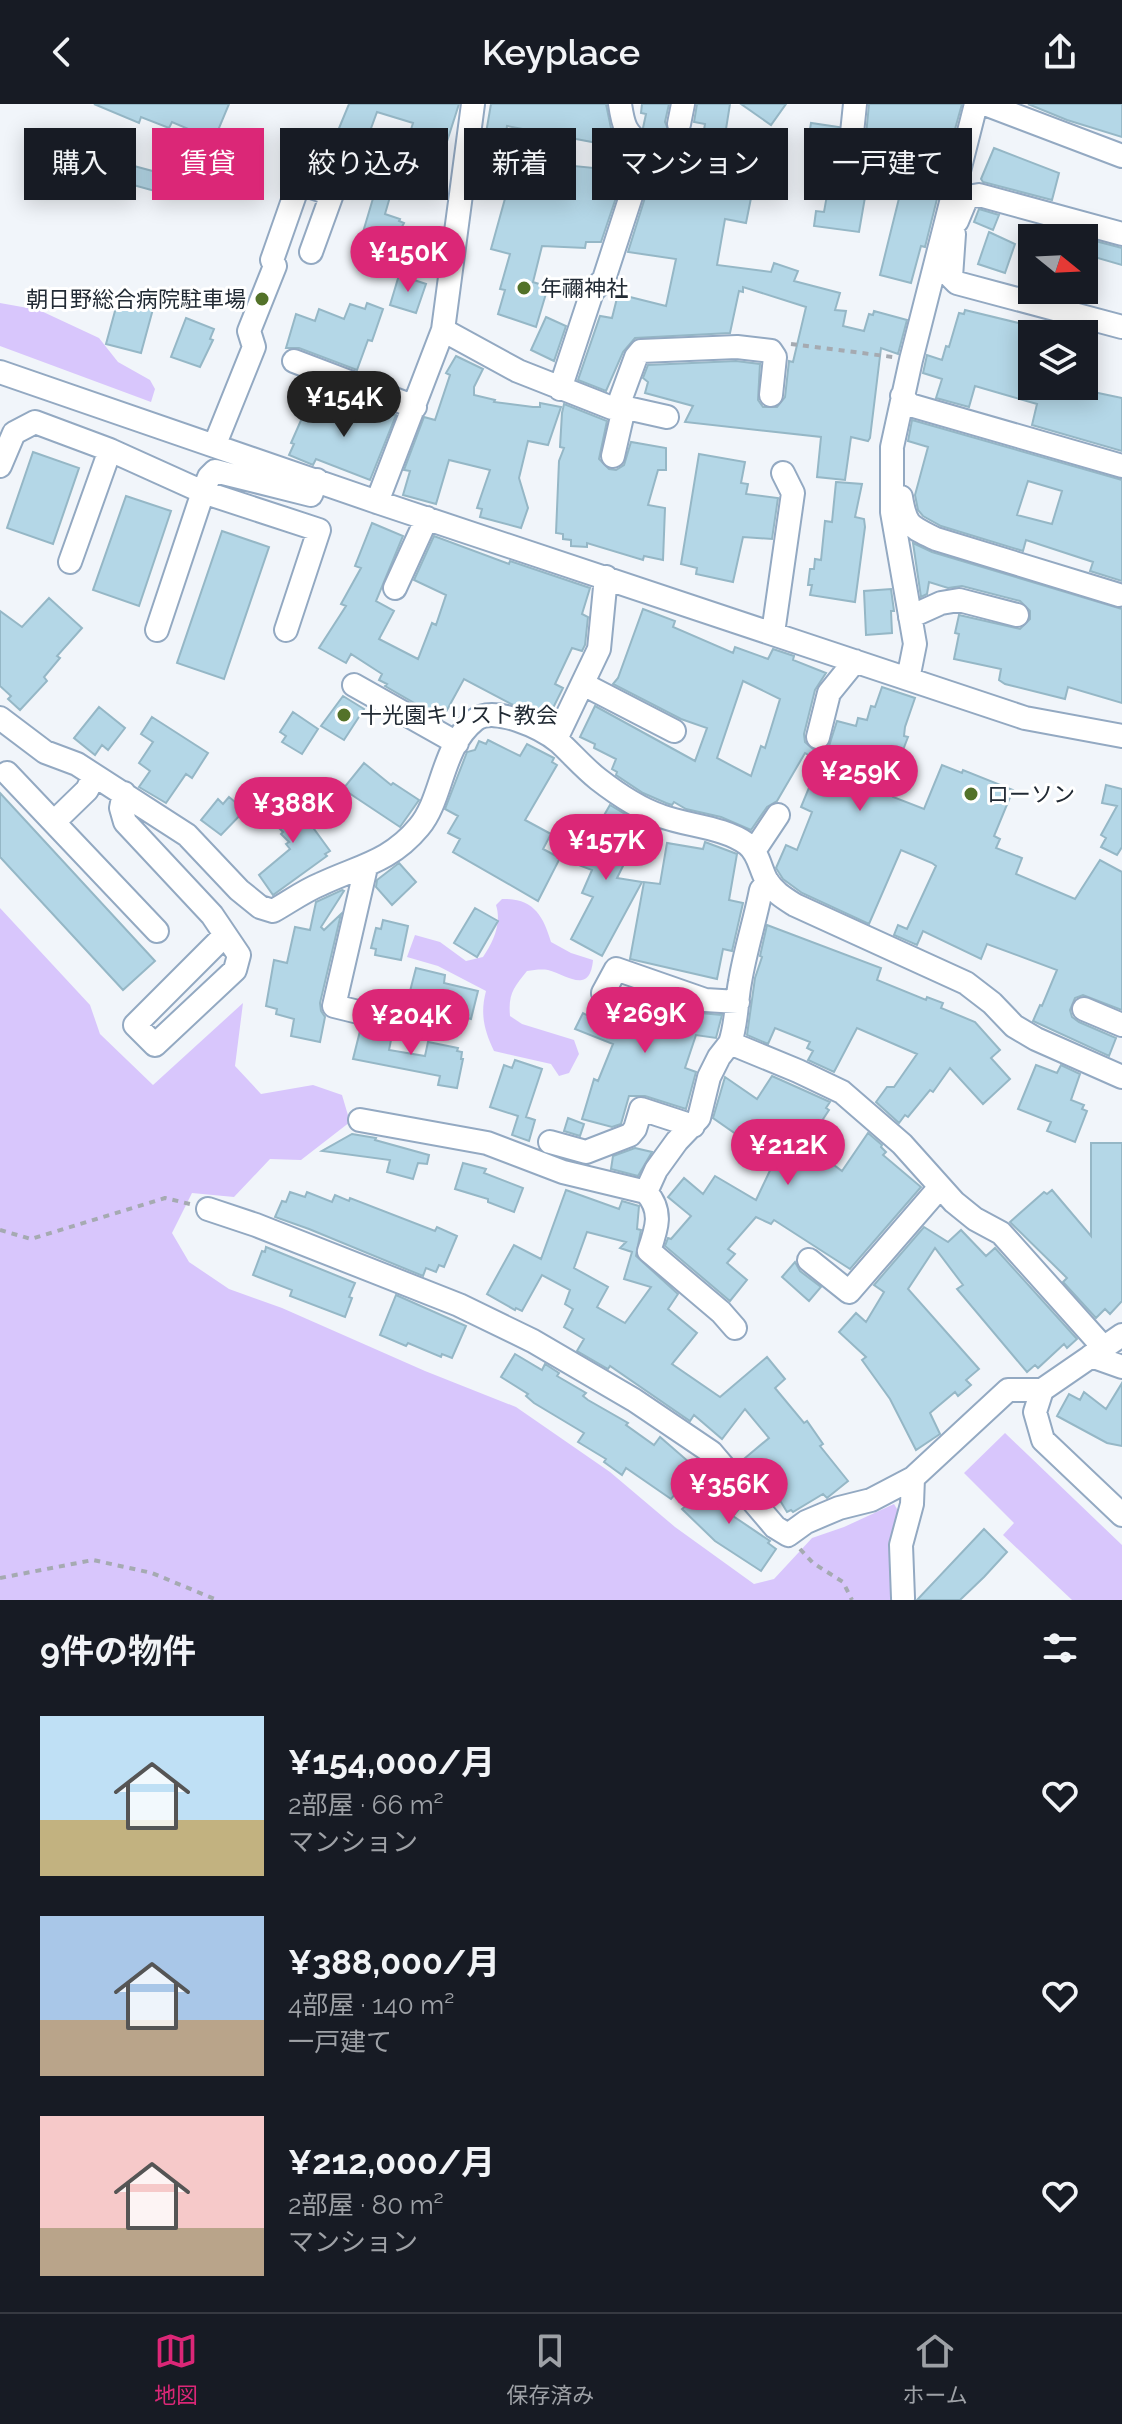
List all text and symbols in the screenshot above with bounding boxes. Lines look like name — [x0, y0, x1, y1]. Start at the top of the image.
icon: back — [40, 30, 84, 74]
icon: share — [1038, 30, 1082, 74]
text: Keyplace — [482, 31, 640, 73]
chip: 購入 — [24, 128, 136, 200]
chip: 賃貸 — [152, 128, 264, 200]
chip: 絞り込み — [280, 128, 448, 200]
chip: 新着 — [464, 128, 576, 200]
chip: マンション — [592, 128, 788, 200]
chip: 一戸建て — [804, 128, 972, 200]
north arrow — [1018, 224, 1098, 304]
map controls — [1018, 224, 1098, 400]
pin: ¥150K — [352, 226, 464, 294]
text: ¥150K — [368, 237, 448, 267]
place label: 年禰神社 — [540, 275, 628, 301]
marker: 年禰神社 — [515, 279, 533, 297]
place label: 朝日野総合病院駐車場 — [26, 286, 246, 312]
marker: 朝日野総合病院駐車場 — [253, 290, 271, 308]
button: layers — [1018, 320, 1098, 400]
pin: ¥154K — [288, 371, 400, 439]
text: ¥154K — [305, 382, 383, 412]
place label: 十光園キリスト教会 — [360, 702, 558, 728]
marker: 十光園キリスト教会 — [335, 706, 353, 724]
pin: ¥259K — [804, 745, 916, 813]
text: ¥259K — [820, 756, 900, 786]
pin: ¥388K — [237, 777, 349, 845]
place label: ローソン — [987, 781, 1075, 807]
marker: ローソン — [962, 785, 980, 803]
text: ¥388K — [252, 788, 334, 818]
pin: ¥157K — [550, 814, 662, 882]
text: ¥157K — [567, 825, 645, 855]
pin: ¥269K — [589, 987, 701, 1055]
pin: ¥204K — [355, 989, 467, 1057]
text: ¥269K — [604, 998, 686, 1028]
text: ¥204K — [370, 1000, 452, 1030]
pin: ¥212K — [732, 1119, 844, 1187]
text: ¥212K — [749, 1130, 827, 1160]
pin: ¥356K — [673, 1458, 785, 1526]
text: ¥356K — [689, 1469, 769, 1499]
icon: filters — [1038, 1626, 1082, 1670]
text: 9件の物件 — [40, 1631, 196, 1671]
text: ¥154,000/月 — [288, 1742, 495, 1782]
icon: home — [104, 1748, 200, 1844]
icon: heart — [1038, 1774, 1082, 1818]
text: 2部屋 · 66 m² — [288, 1790, 444, 1820]
text: マンション — [288, 1827, 418, 1857]
text: ¥388,000/月 — [288, 1942, 500, 1982]
icon: home — [104, 1948, 200, 2044]
icon: heart — [1038, 1974, 1082, 2018]
text: 4部屋 · 140 m² — [288, 1990, 454, 2020]
text: 一戸建て — [288, 2027, 392, 2057]
text: ¥212,000/月 — [288, 2142, 495, 2182]
icon: home — [104, 2148, 200, 2244]
icon: heart — [1038, 2174, 1082, 2218]
text: 2部屋 · 80 m² — [288, 2190, 444, 2220]
text: マンション — [288, 2227, 418, 2257]
tab: 地図 — [154, 2329, 198, 2409]
tab: 保存済み — [506, 2329, 594, 2409]
tab: ホーム — [903, 2329, 968, 2409]

